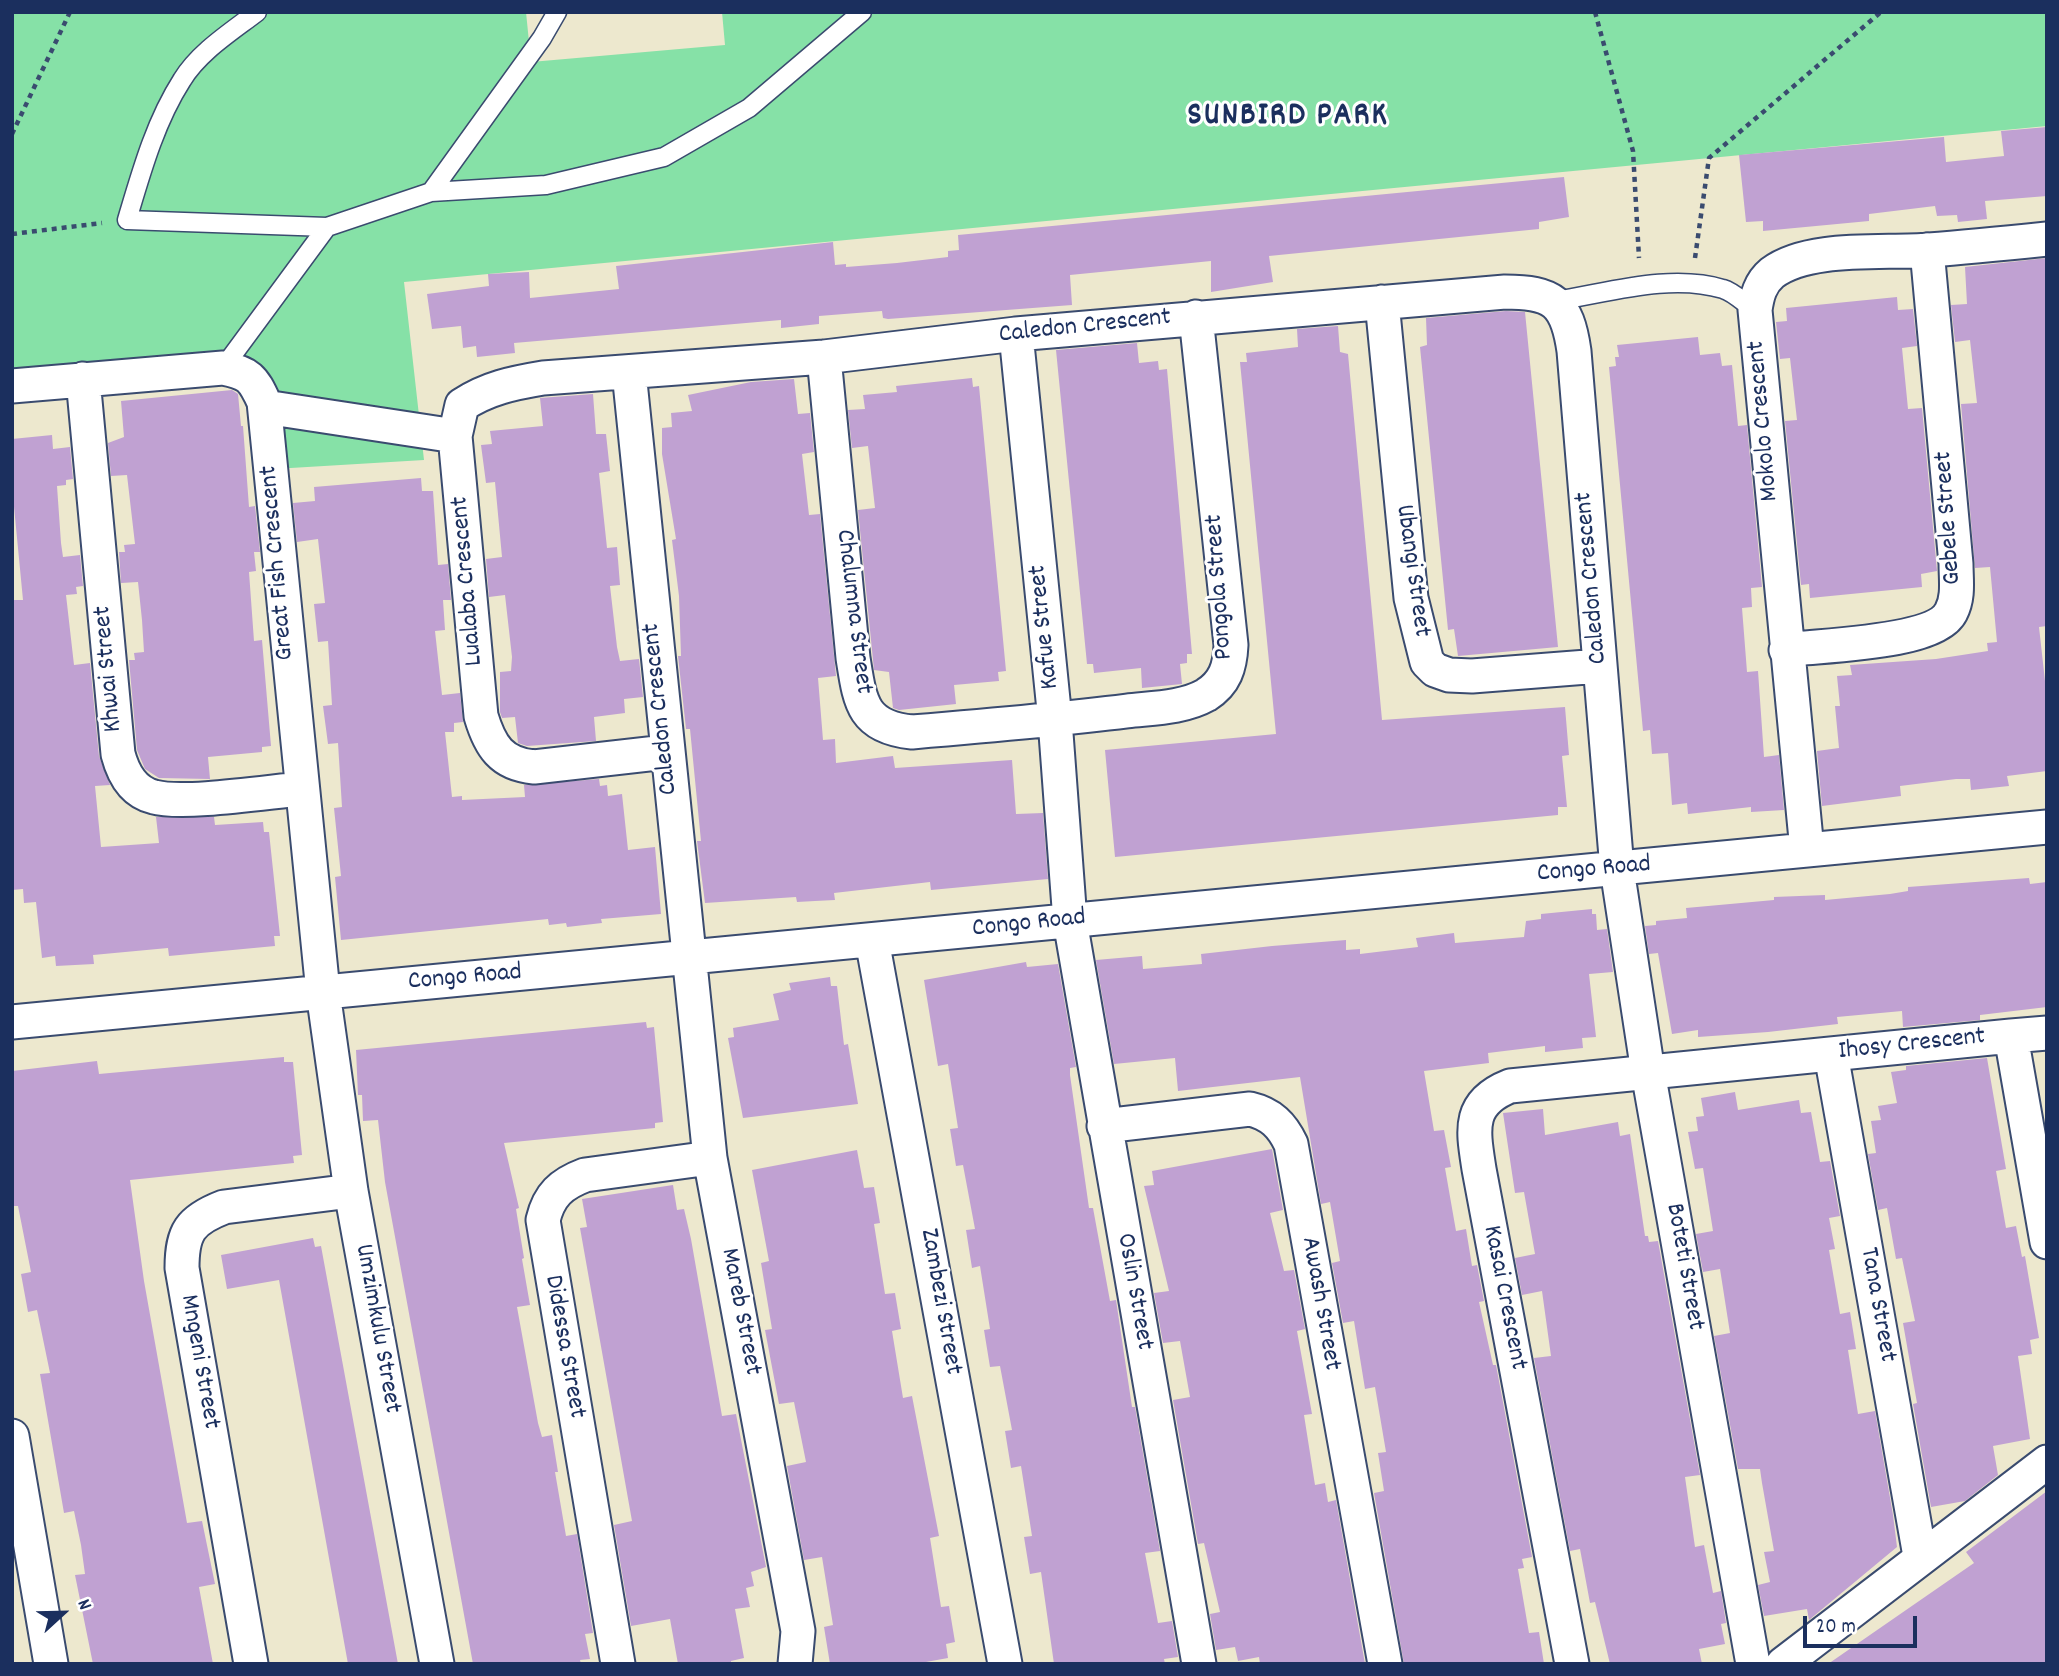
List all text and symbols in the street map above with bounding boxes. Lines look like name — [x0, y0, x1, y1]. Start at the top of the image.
district label: SUNBIRD PARK — [1189, 98, 1387, 138]
street label: Caledon Crescent — [997, 303, 1173, 353]
street label: Mokolo Crescent — [1742, 339, 1788, 503]
street label: Gebele Street — [1930, 450, 1970, 586]
street label: Great Fish Crescent — [255, 464, 303, 662]
street label: Caledon Crescent — [1570, 491, 1616, 665]
street label: Lualaba Crescent — [446, 495, 492, 667]
street label: Ubangi Street — [1386, 503, 1436, 639]
street label: Pongola Street — [1200, 513, 1242, 661]
street label: Chalumna Street — [826, 528, 878, 696]
street label: Kafue Street — [1024, 563, 1068, 691]
street label: Khwai Street — [89, 605, 131, 733]
street label: Caledon Crescent — [637, 621, 687, 797]
street label: Congo Road — [1536, 850, 1652, 892]
street label: Congo Road — [971, 904, 1087, 946]
street label: Congo Road — [407, 958, 523, 1000]
street label: Ihosy Crescent — [1837, 1023, 1987, 1069]
street label: Boteti Street — [1656, 1201, 1710, 1333]
street label: Kasai Crescent — [1474, 1223, 1532, 1373]
street label: Zambezi Street — [911, 1226, 967, 1378]
street label: Oslin Street — [1107, 1231, 1159, 1353]
street label: Awash Street — [1292, 1235, 1346, 1373]
street label: Umzimkulu Street — [346, 1242, 406, 1416]
street label: Tana Street — [1851, 1245, 1901, 1365]
street label: Mareb Street — [711, 1246, 767, 1378]
street label: Didessa Street — [535, 1273, 591, 1421]
street label: Mngeni Street — [171, 1292, 225, 1432]
north arrow — [28, 1578, 98, 1648]
text: N — [69, 1596, 97, 1614]
scale bar — [1807, 1602, 1921, 1646]
text: 20 m — [1816, 1613, 1856, 1643]

